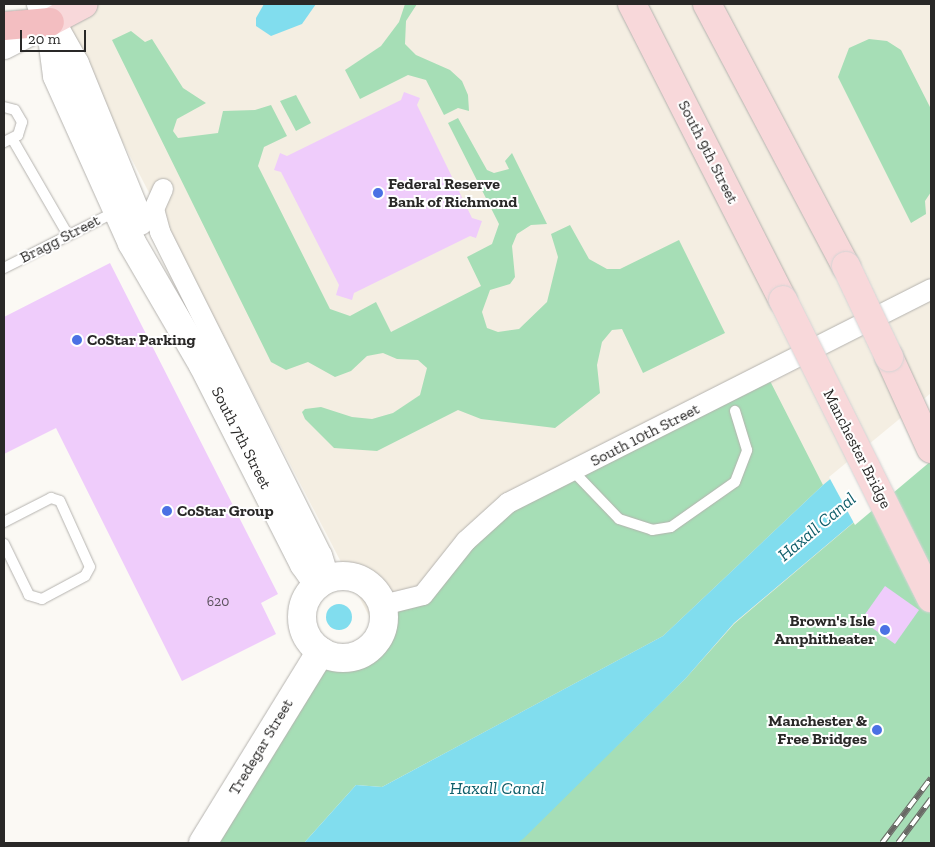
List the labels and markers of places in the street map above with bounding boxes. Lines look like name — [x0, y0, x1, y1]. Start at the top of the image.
place label: Federal Reserve Bank of Richmond — [388, 174, 517, 212]
marker: Federal Reserve Bank of Richmond — [372, 187, 384, 199]
place label: CoStar Parking — [87, 330, 196, 350]
marker: CoStar Parking — [71, 334, 83, 346]
place label: CoStar Group — [177, 501, 274, 521]
marker: CoStar Group — [161, 505, 173, 517]
place label: Brown's Isle Amphitheater — [774, 611, 875, 649]
marker: Brown's Isle Amphitheater — [879, 624, 891, 636]
place label: Manchester & Free Bridges — [768, 711, 867, 749]
marker: Manchester & Free Bridges — [871, 724, 883, 736]

